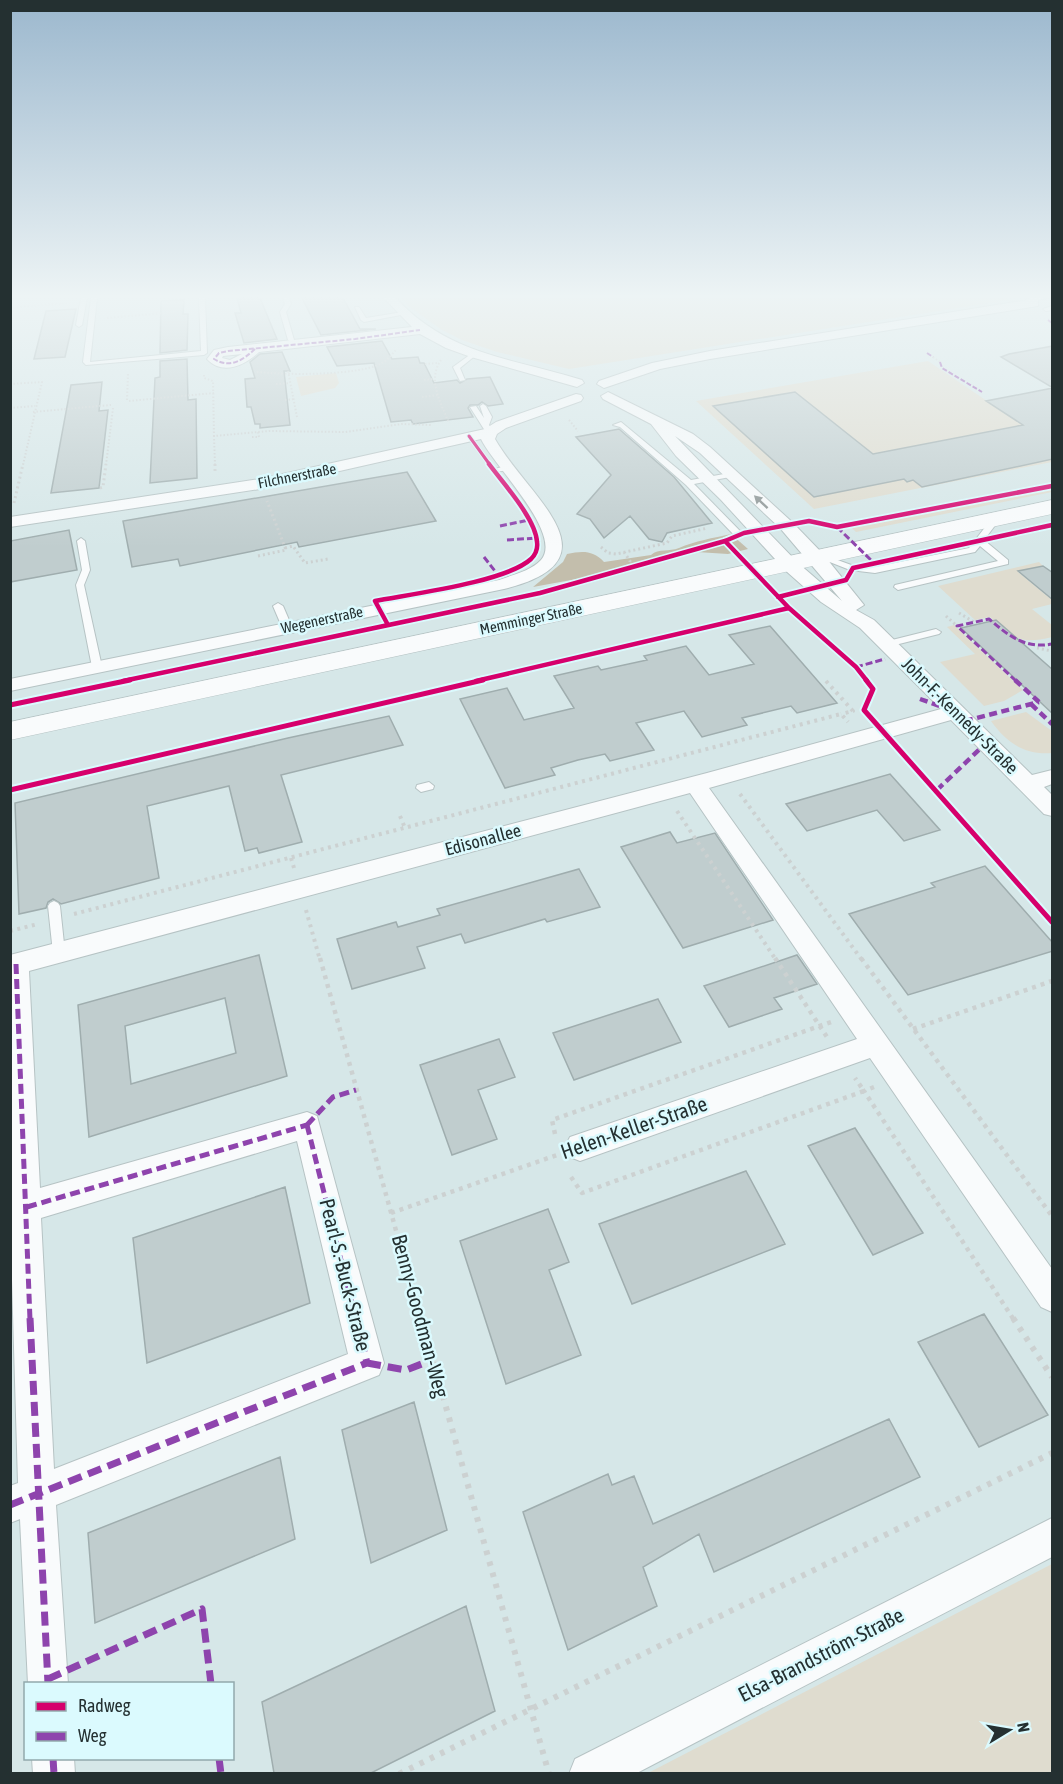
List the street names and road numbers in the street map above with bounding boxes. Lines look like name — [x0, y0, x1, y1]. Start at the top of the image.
street label: Filchnerstraße — [256, 460, 338, 491]
street label: Memminger Straße — [478, 599, 584, 638]
street label: Wegenerstraße — [279, 602, 365, 636]
street label: John-F.-Kennedy-Straße — [898, 653, 1023, 778]
street label: Edisonallee — [443, 819, 523, 860]
street label: Helen-Keller-Straße — [557, 1091, 710, 1163]
street label: Pearl-S.-Buck-Straße — [315, 1196, 377, 1354]
street label: Benny-Goodman-Weg — [388, 1231, 454, 1400]
street label: Elsa-Brandström-Straße — [734, 1602, 907, 1706]

